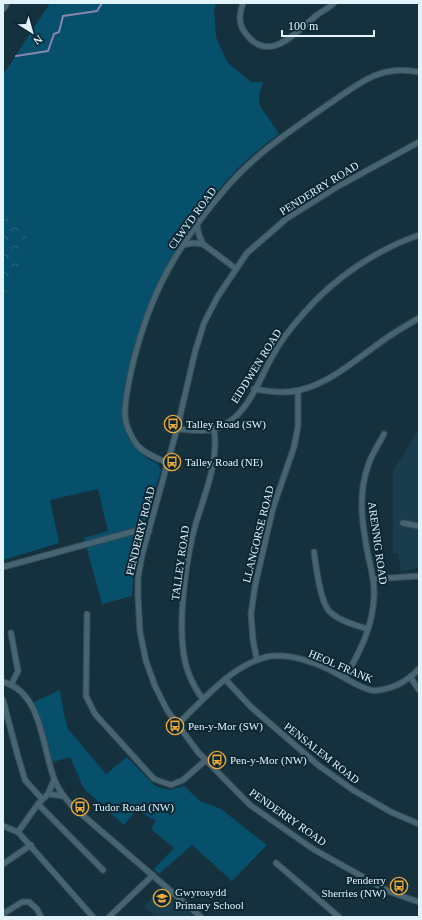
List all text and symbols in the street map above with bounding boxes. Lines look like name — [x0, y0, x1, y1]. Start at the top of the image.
north arrow — [12, 12, 52, 52]
scale bar — [282, 12, 374, 38]
text: 100 m — [288, 19, 319, 33]
text: N — [31, 33, 45, 47]
street label: PENDERRY ROAD — [277, 159, 361, 217]
street label: CLWYD ROAD — [166, 185, 218, 251]
street label: EIDDWEN ROAD — [228, 327, 284, 405]
bus stop icon: Talley Road (SW) — [163, 414, 183, 434]
place label: Talley Road (SW) — [186, 418, 266, 431]
bus stop icon: Talley Road (NE) — [162, 452, 182, 472]
place label: Talley Road (NE) — [185, 456, 263, 469]
street label: LLANGORSE ROAD — [240, 484, 276, 584]
street label: PENDERRY ROAD — [123, 485, 157, 577]
street label: ARENNIG ROAD — [366, 501, 390, 585]
street label: TALLEY ROAD — [169, 525, 191, 601]
street label: HEOL FRANK — [307, 647, 375, 685]
bus stop icon: Pen-y-Mor (SW) — [165, 716, 185, 736]
place label: Pen-y-Mor (SW) — [188, 720, 263, 733]
street label: PENSALEM ROAD — [282, 720, 362, 786]
bus stop icon: Pen-y-Mor (NW) — [207, 750, 227, 770]
place label: Pen-y-Mor (NW) — [230, 754, 307, 767]
street label: PENDERRY ROAD — [247, 786, 329, 848]
bus stop icon: Tudor Road (NW) — [70, 797, 90, 817]
place label: Tudor Road (NW) — [93, 801, 174, 814]
place label: Penderry Sherries (NW) — [322, 874, 386, 900]
bus stop icon: Penderry Sherries (NW) — [389, 876, 409, 896]
place label: Gwyrosydd Primary School — [175, 886, 244, 911]
school or university icon: Gwyrosydd Primary School — [152, 888, 172, 908]

